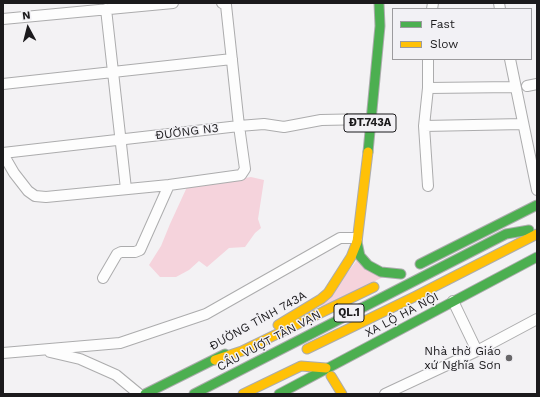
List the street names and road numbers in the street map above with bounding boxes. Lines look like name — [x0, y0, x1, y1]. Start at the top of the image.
road number: ĐT.743A — [344, 114, 396, 132]
street label: ĐƯỜNG N3 — [155, 121, 219, 143]
street label: ĐƯỜNG TỈNH 743A — [207, 288, 309, 354]
street label: XA LỘ HÀ NỘI — [363, 290, 441, 340]
road number: QL.1 — [334, 304, 364, 322]
street label: CẦU VƯỢT TÂN VẠN — [215, 308, 323, 374]

